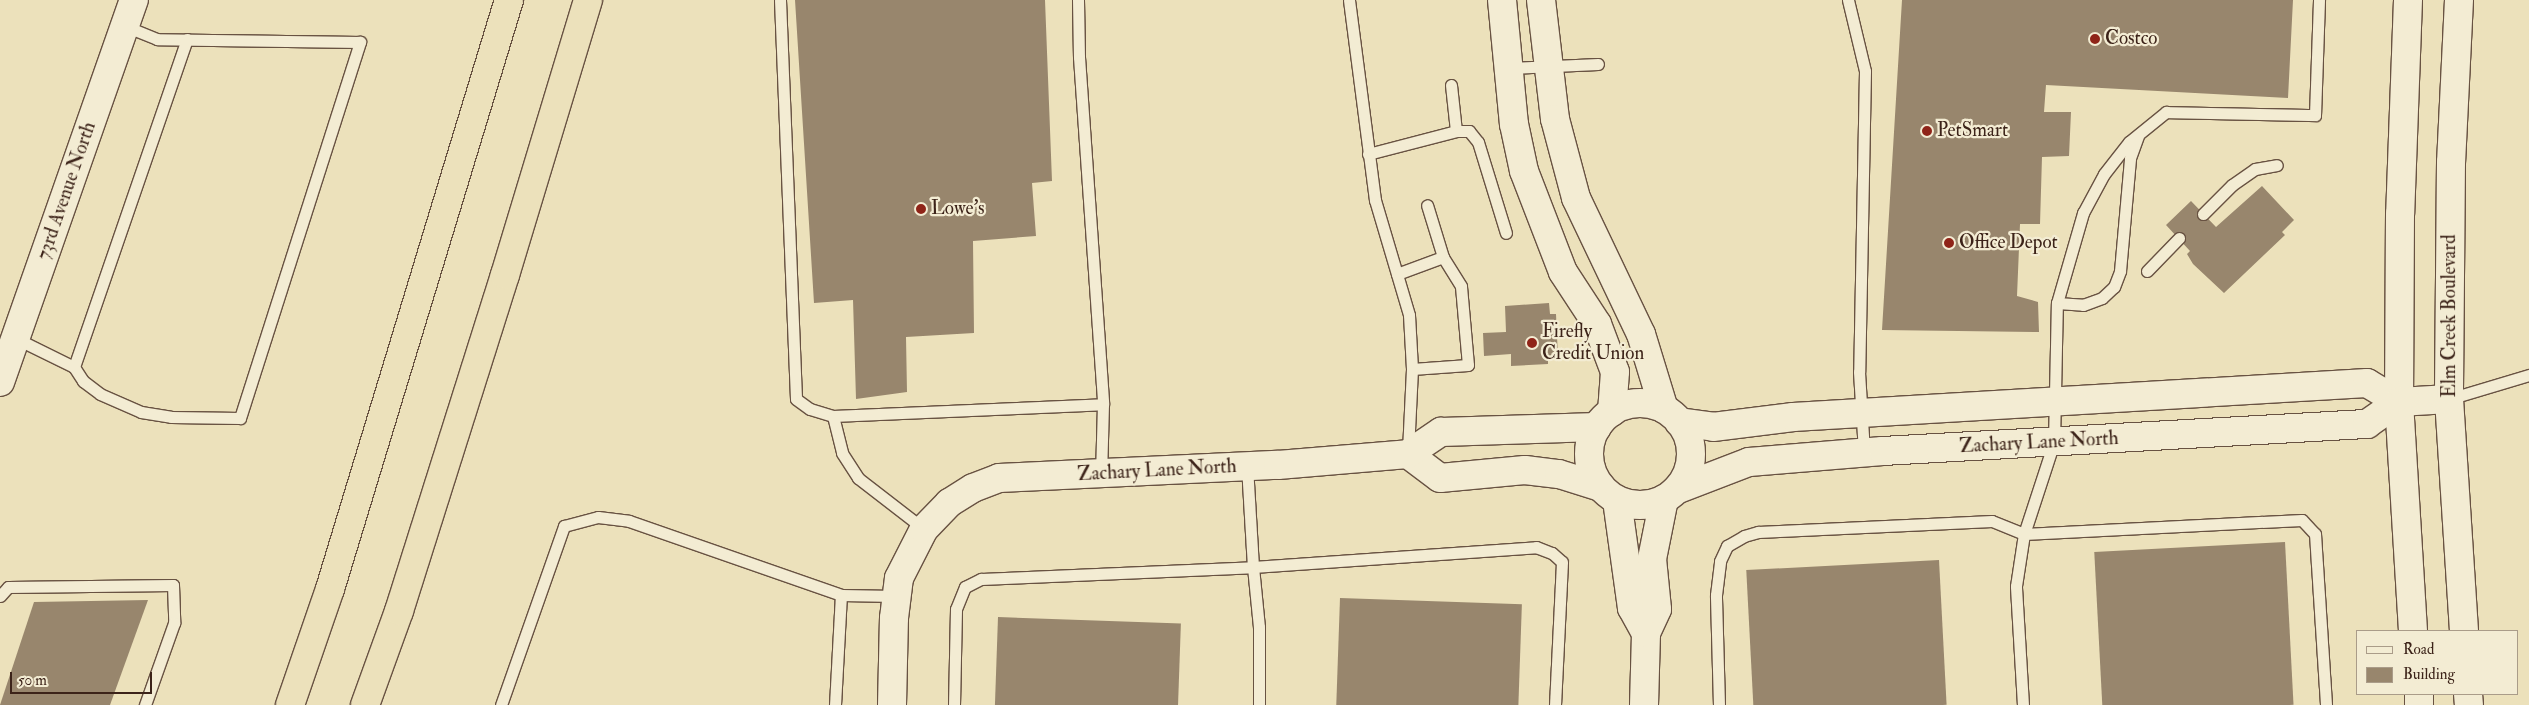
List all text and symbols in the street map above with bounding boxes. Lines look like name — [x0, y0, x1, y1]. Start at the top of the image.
place label: Costco — [2105, 28, 2157, 50]
marker: Costco — [2089, 33, 2101, 45]
street label: 73rd Avenue North — [33, 119, 101, 263]
place label: PetSmart — [1937, 120, 2008, 142]
marker: PetSmart — [1921, 125, 1933, 137]
place label: Lowe's — [931, 198, 984, 220]
marker: Lowe's — [915, 203, 927, 215]
place label: Office Depot — [1959, 232, 2058, 254]
street label: Elm Creek Boulevard — [2439, 234, 2461, 398]
marker: Office Depot — [1943, 237, 1955, 249]
place label: Firefly Credit Union — [1542, 321, 1644, 365]
marker: Firefly Credit Union — [1526, 337, 1538, 349]
street label: Zachary Lane North — [1959, 427, 2119, 459]
street label: Zachary Lane North — [1077, 455, 1237, 487]
legend — [2356, 630, 2519, 695]
text: Road — [2403, 640, 2434, 659]
scale bar — [12, 662, 155, 694]
text: Building — [2403, 665, 2455, 684]
text: 50 m — [18, 671, 47, 690]

